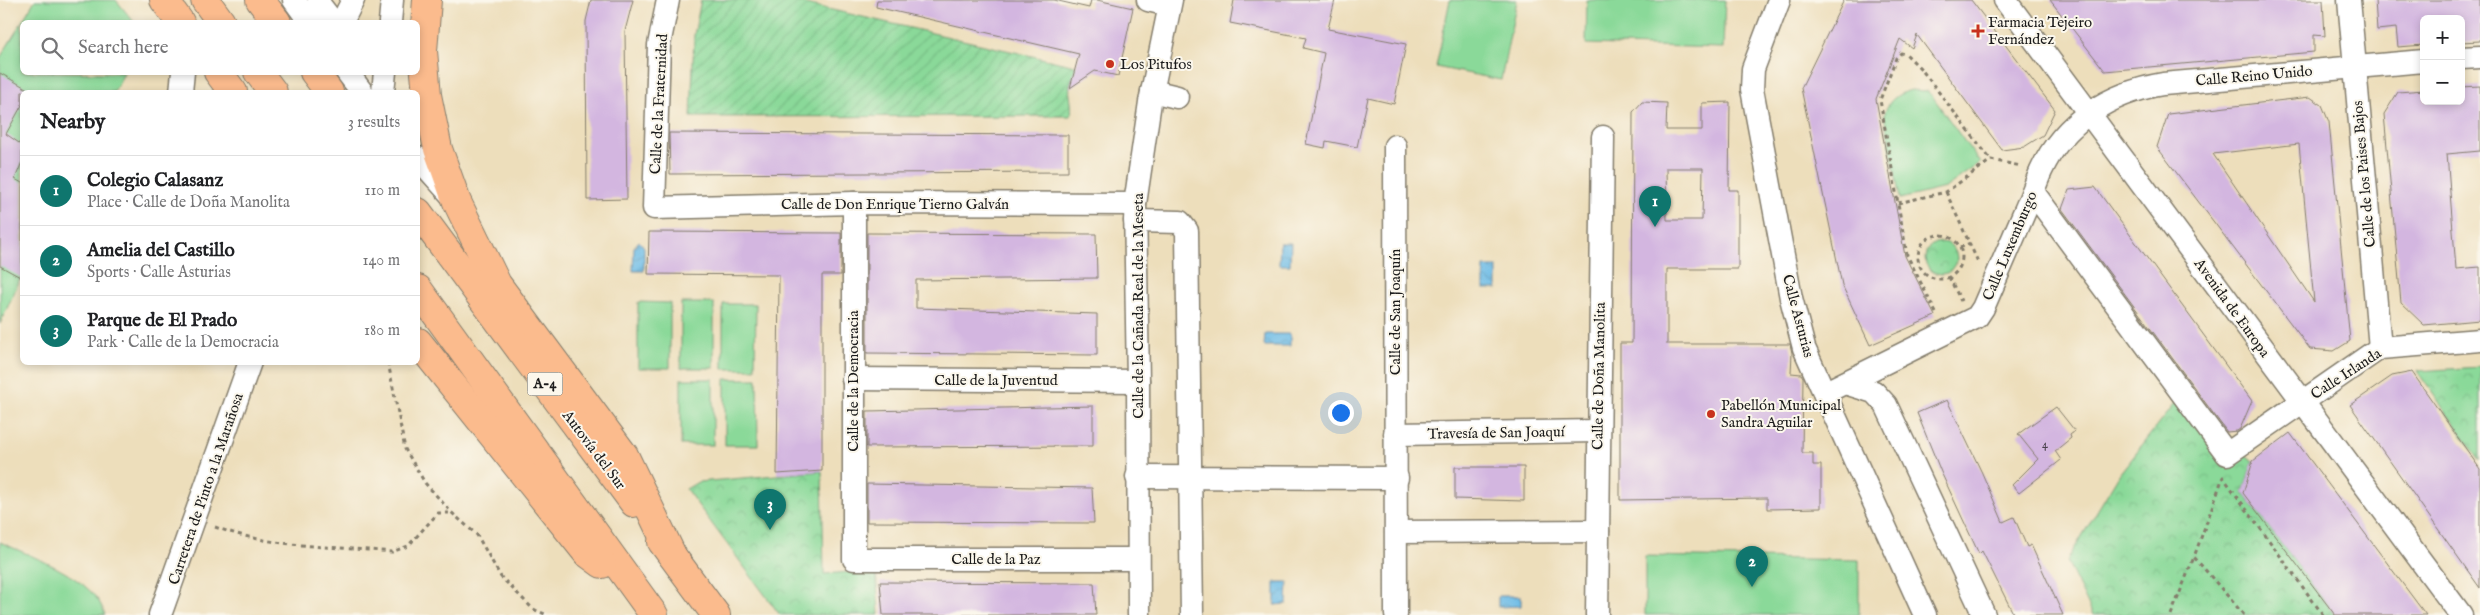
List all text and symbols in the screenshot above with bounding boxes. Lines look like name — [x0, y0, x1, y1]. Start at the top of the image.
place label: Farmacia Tejeiro Fernández — [1988, 13, 2092, 49]
map controls — [2420, 15, 2465, 105]
button: + — [2420, 15, 2465, 60]
search box — [20, 20, 420, 75]
marker: Farmacia Tejeiro Fernández — [1972, 25, 1984, 37]
street label: Calle de la Fraternidad — [646, 32, 672, 175]
icon: search — [38, 34, 66, 62]
text: Search here — [78, 36, 169, 60]
place label: Los Pitufos — [1120, 55, 1192, 74]
marker: Los Pitufos — [1104, 58, 1116, 70]
button: − — [2420, 60, 2465, 105]
street label: Calle Reino Unido — [2195, 61, 2313, 91]
street label: Calle de los Paises Bajos — [2348, 100, 2380, 248]
text: Nearby — [40, 109, 105, 136]
text: 3 results — [348, 113, 400, 133]
text: Colegio Calasanz — [87, 169, 223, 193]
text: 1 — [53, 181, 59, 201]
text: 110 m — [364, 181, 400, 201]
pin: 1 — [1639, 186, 1671, 227]
street label: Calle Luxemburgo — [1978, 188, 2042, 304]
text: Place · Calle de Doña Manolita — [87, 193, 290, 213]
street label: Calle de la Cañada Real de la Meseta — [1129, 193, 1148, 419]
street label: Calle de Don Enrique Tierno Galván — [781, 195, 1009, 214]
text: Amelia del Castillo — [87, 239, 235, 263]
street label: Calle de San Joaquín — [1386, 249, 1405, 375]
text: 2 — [52, 251, 60, 271]
text: 140 m — [362, 251, 400, 271]
street label: Avenida de Europa — [2189, 254, 2275, 362]
text: Sports · Calle Asturias — [87, 263, 231, 283]
street label: Calle Asturias — [1778, 272, 1818, 360]
street label: Calle de Doña Manolita — [1588, 301, 1610, 450]
text: Parque de El Prado — [87, 309, 237, 333]
street label: Calle de la Democracia — [844, 310, 863, 452]
text: 3 — [53, 321, 59, 341]
text: 180 m — [364, 321, 400, 341]
text: Park · Calle de la Democracia — [87, 333, 279, 353]
street label: Calle Irlanda — [2307, 344, 2385, 404]
street label: Calle de la Juventud — [934, 371, 1059, 390]
road number: A-4 — [528, 372, 562, 396]
street label: Carretera de Pinto a la Marañosa — [164, 390, 248, 587]
place label: Pabellón Municipal Sandra Aguilar — [1721, 396, 1842, 432]
your location — [1328, 400, 1354, 426]
street label: Autovía del Sur — [557, 406, 630, 494]
marker: Pabellón Municipal Sandra Aguilar — [1705, 408, 1717, 420]
street label: Travesía de San Joaquí — [1427, 422, 1566, 444]
house number: 4 — [2042, 437, 2048, 452]
pin: 3 — [754, 489, 786, 530]
pin: 2 — [1736, 546, 1768, 587]
street label: Calle de la Paz — [951, 550, 1041, 569]

